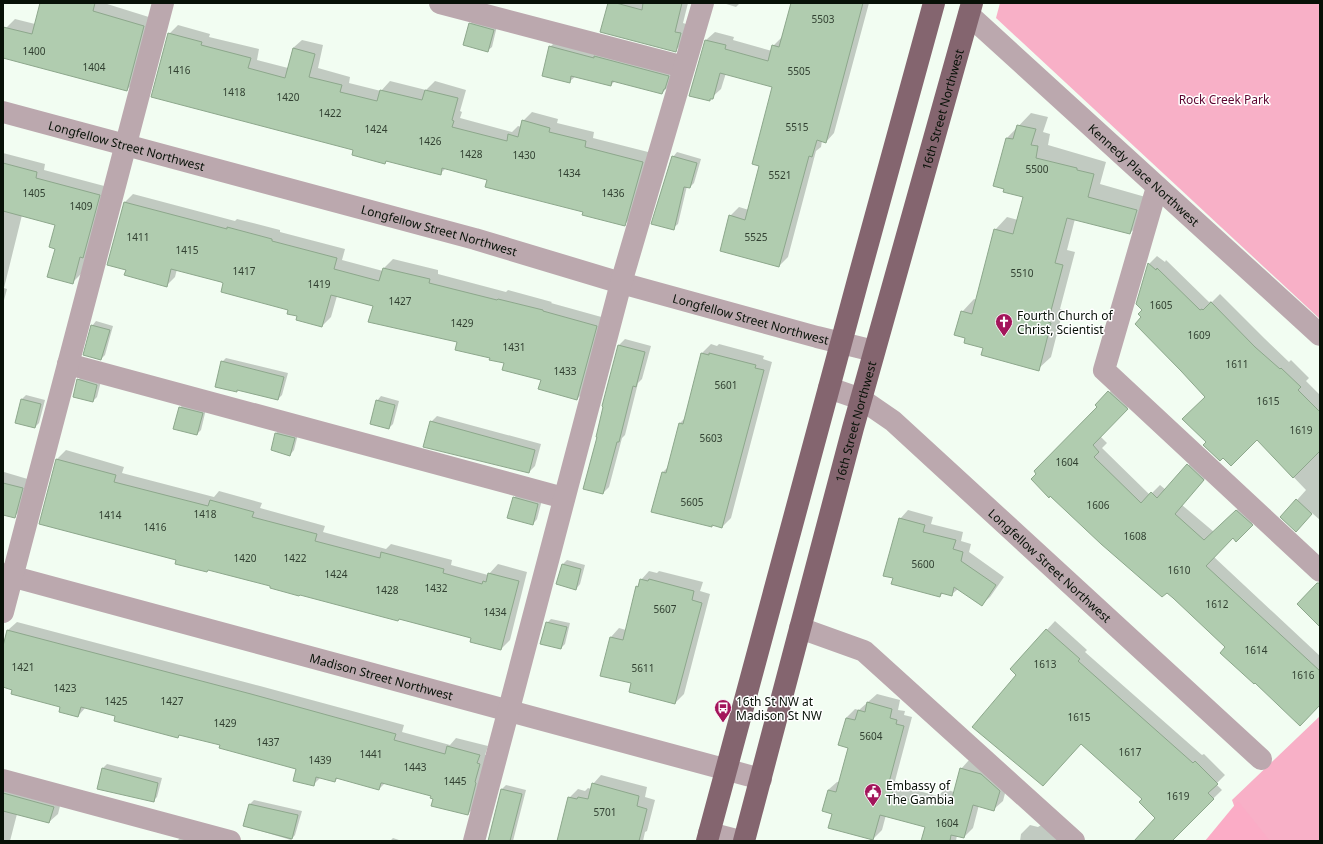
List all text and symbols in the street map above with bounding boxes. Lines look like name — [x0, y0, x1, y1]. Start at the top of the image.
house number: 5503 — [812, 12, 835, 26]
house number: 1400 — [23, 44, 46, 58]
street label: 16th Street Northwest — [917, 46, 967, 172]
house number: 1404 — [83, 60, 106, 74]
house number: 1416 — [168, 63, 191, 77]
house number: 5505 — [788, 64, 811, 78]
house number: 1418 — [223, 85, 246, 99]
house number: 1420 — [277, 90, 300, 104]
park label: Rock Creek Park — [1179, 91, 1270, 108]
house number: 1422 — [319, 106, 342, 120]
street label: Longfellow Street Northwest — [47, 116, 207, 175]
house number: 5515 — [786, 120, 809, 134]
street label: Kennedy Place Northwest — [1085, 120, 1204, 230]
house number: 1424 — [365, 122, 388, 136]
house number: 1426 — [419, 134, 442, 148]
house number: 1428 — [460, 147, 483, 161]
house number: 1430 — [513, 148, 536, 162]
house number: 5500 — [1026, 162, 1049, 176]
house number: 1434 — [558, 166, 581, 180]
house number: 5521 — [769, 168, 791, 182]
house number: 1405 — [23, 186, 46, 200]
house number: 1436 — [602, 186, 625, 200]
house number: 1409 — [70, 199, 93, 213]
street label: Longfellow Street Northwest — [359, 200, 520, 260]
house number: 1411 — [127, 230, 149, 244]
house number: 5525 — [745, 230, 768, 244]
house number: 1415 — [176, 243, 199, 257]
house number: 1417 — [233, 264, 256, 278]
house number: 5510 — [1011, 266, 1034, 280]
house number: 1419 — [308, 277, 331, 291]
street label: Longfellow Street Northwest — [671, 289, 831, 348]
house number: 1427 — [389, 294, 412, 308]
house number: 1605 — [1150, 298, 1173, 312]
place label: Fourth Church of Christ, Scientist — [1017, 307, 1113, 338]
church icon: Fourth Church of Christ, Scientist — [994, 312, 1014, 337]
house number: 1429 — [451, 316, 474, 330]
house number: 1609 — [1188, 328, 1211, 342]
house number: 1431 — [503, 340, 525, 354]
house number: 1611 — [1226, 357, 1248, 371]
street label: 16th Street Northwest — [831, 358, 880, 484]
house number: 1433 — [554, 364, 577, 378]
house number: 5601 — [715, 378, 737, 392]
house number: 1615 — [1257, 394, 1280, 408]
house number: 1619 — [1290, 423, 1313, 437]
house number: 5603 — [700, 431, 723, 445]
house number: 1604 — [1056, 455, 1079, 469]
house number: 5605 — [681, 495, 704, 509]
house number: 1606 — [1087, 498, 1110, 512]
street label: Longfellow Street Northwest — [985, 505, 1116, 627]
house number: 1418 — [194, 507, 217, 521]
house number: 1414 — [99, 508, 122, 522]
house number: 1416 — [144, 520, 167, 534]
house number: 1608 — [1124, 529, 1147, 543]
house number: 1420 — [234, 551, 257, 565]
house number: 1422 — [284, 551, 307, 565]
house number: 5600 — [912, 557, 935, 571]
house number: 1610 — [1168, 563, 1191, 577]
house number: 1424 — [325, 567, 348, 581]
house number: 1432 — [425, 581, 448, 595]
house number: 1428 — [376, 583, 399, 597]
house number: 1612 — [1206, 597, 1229, 611]
house number: 5607 — [654, 602, 677, 616]
house number: 1434 — [484, 605, 507, 619]
house number: 1614 — [1245, 643, 1268, 657]
street label: Madison Street Northwest — [308, 649, 456, 704]
house number: 1613 — [1034, 657, 1057, 671]
house number: 1421 — [12, 660, 34, 674]
house number: 5611 — [632, 661, 654, 675]
house number: 1616 — [1292, 668, 1315, 682]
house number: 1423 — [54, 681, 77, 695]
place label: 16th St NW at Madison St NW — [736, 693, 822, 724]
house number: 1425 — [105, 694, 128, 708]
house number: 1427 — [161, 694, 184, 708]
bus stop icon: 16th St NW at Madison St NW — [713, 698, 733, 723]
house number: 1615 — [1068, 710, 1091, 724]
house number: 1429 — [214, 716, 237, 730]
house number: 5604 — [860, 729, 883, 743]
house number: 1437 — [257, 735, 280, 749]
house number: 1617 — [1119, 745, 1142, 759]
house number: 1441 — [360, 747, 382, 761]
house number: 1439 — [309, 753, 332, 767]
house number: 1443 — [404, 760, 427, 774]
house number: 1445 — [444, 774, 467, 788]
place label: Embassy of The Gambia — [886, 777, 954, 808]
public building icon: Embassy of The Gambia — [863, 782, 883, 807]
house number: 1619 — [1167, 789, 1190, 803]
house number: 5701 — [594, 805, 616, 819]
house number: 1604 — [936, 816, 959, 830]

